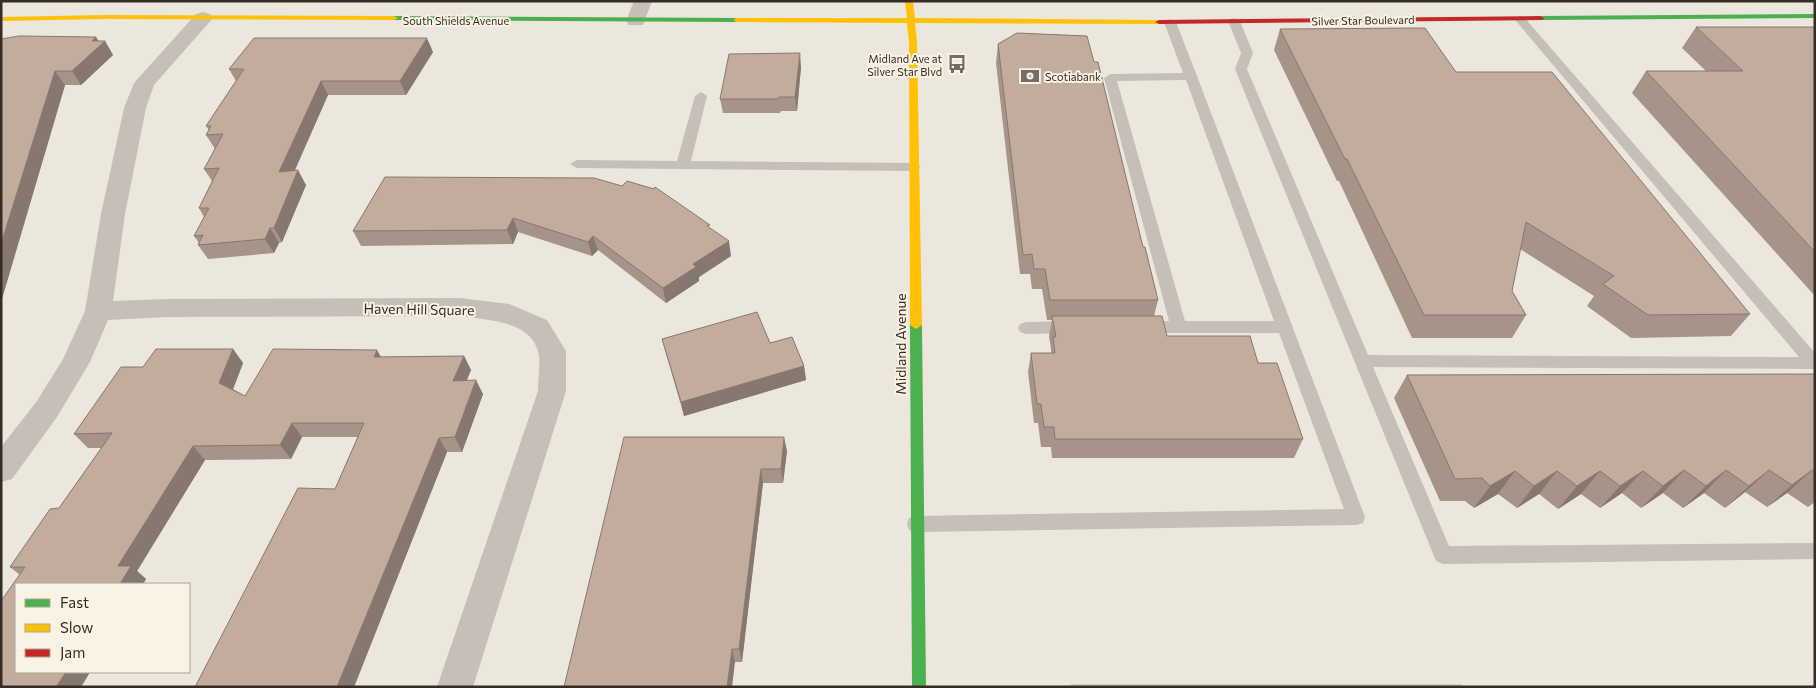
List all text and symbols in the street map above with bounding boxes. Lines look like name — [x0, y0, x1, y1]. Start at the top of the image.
street label: Silver Star Boulevard — [1311, 13, 1415, 27]
street label: South Shields Avenue — [403, 14, 509, 27]
place label: Midland Ave at Silver Star Blvd — [867, 52, 942, 78]
bus stop icon: Midland Ave at Silver Star Blvd — [946, 53, 968, 75]
bank icon: Scotiabank — [1019, 65, 1041, 87]
place label: Scotiabank — [1045, 70, 1101, 83]
street label: Midland Avenue — [892, 293, 909, 395]
street label: Haven Hill Square — [363, 300, 475, 318]
legend — [15, 583, 190, 673]
text: Fast — [60, 593, 89, 611]
text: Slow — [60, 618, 93, 636]
text: Jam — [60, 643, 85, 661]

